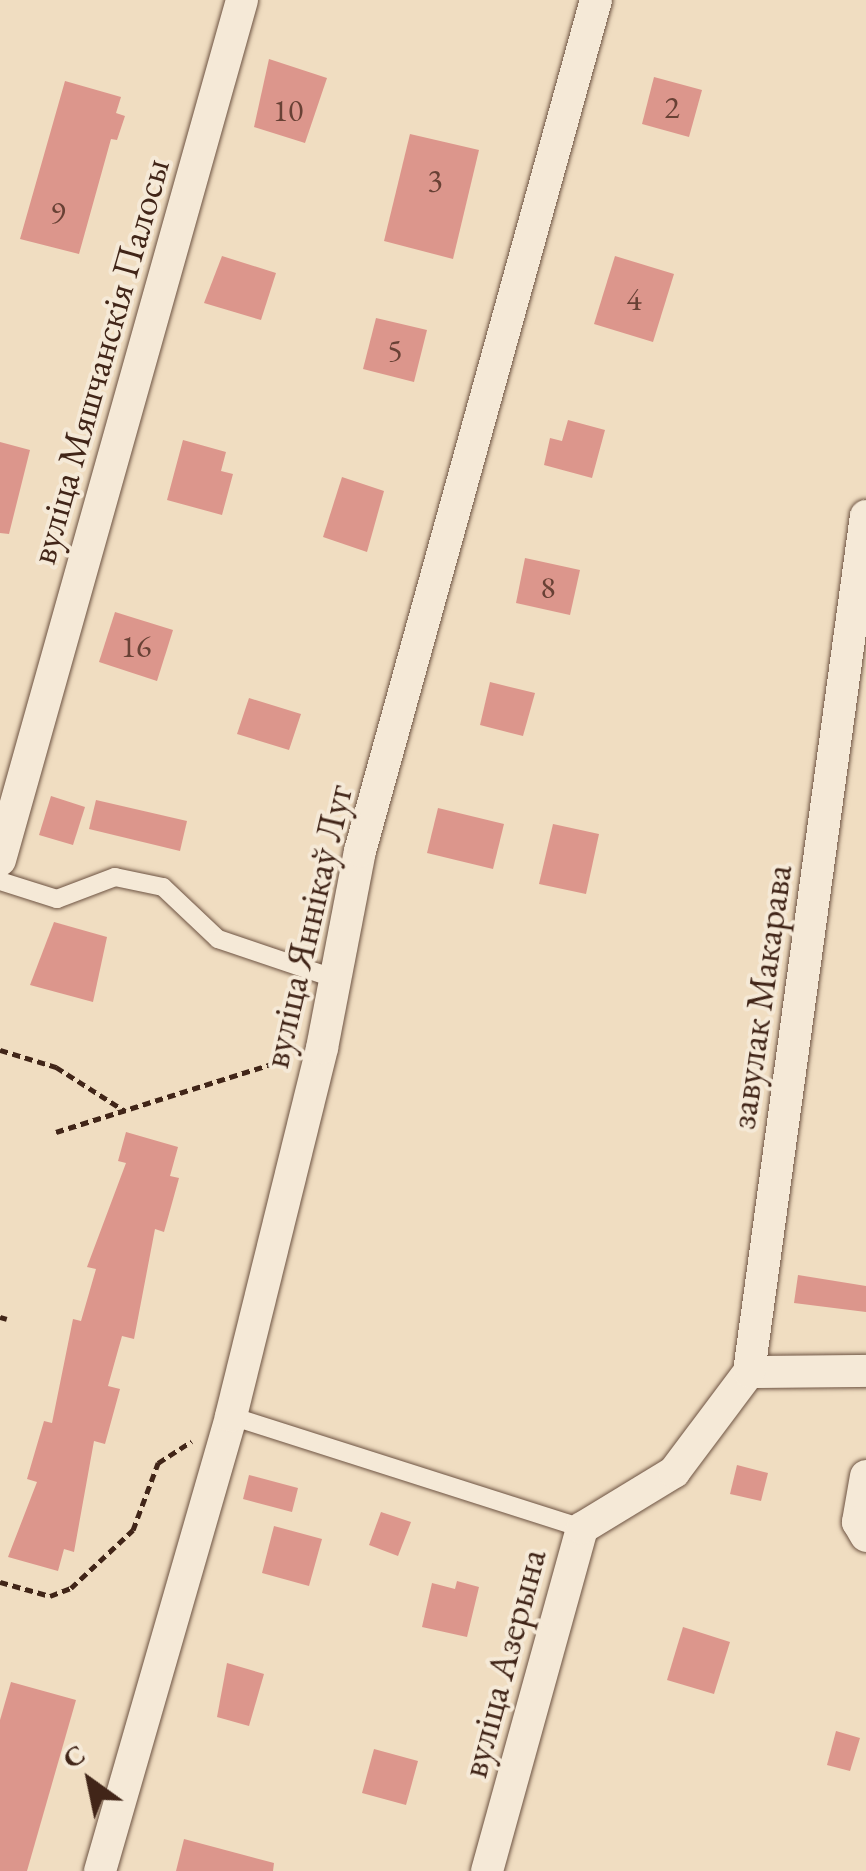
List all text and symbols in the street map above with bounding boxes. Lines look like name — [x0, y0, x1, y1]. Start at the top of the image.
house number: 2 — [664, 88, 680, 126]
house number: 10 — [273, 91, 303, 129]
street label: вуліца Мяшчанскія Палосы — [19, 153, 179, 569]
house number: 3 — [427, 161, 443, 199]
house number: 9 — [50, 193, 66, 231]
house number: 4 — [626, 280, 642, 318]
house number: 5 — [387, 331, 403, 369]
house number: 8 — [540, 568, 556, 606]
house number: 16 — [121, 627, 151, 665]
street label: вуліца Яннікаў Луг — [252, 780, 362, 1072]
street label: завулак Макарава — [719, 862, 801, 1132]
street label: вуліца Азерына — [451, 1544, 555, 1782]
north arrow — [40, 1731, 140, 1831]
text: С — [56, 1735, 92, 1776]

